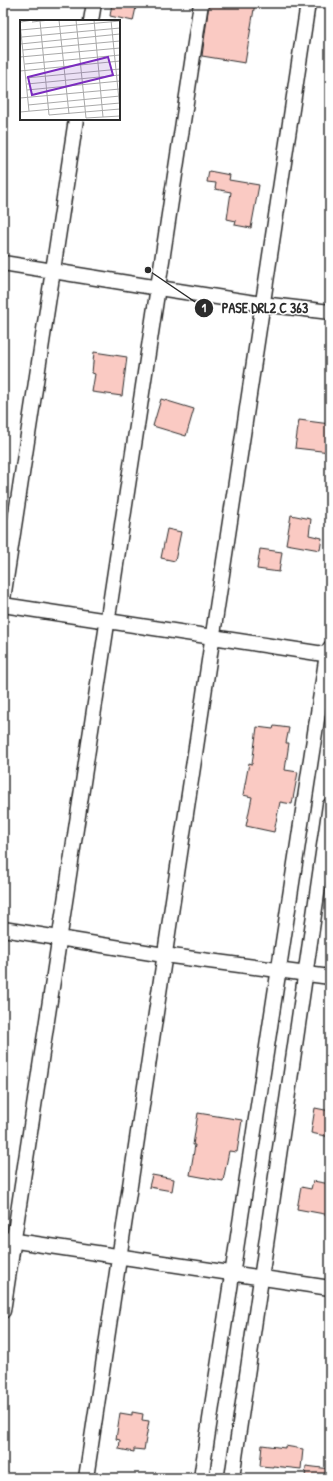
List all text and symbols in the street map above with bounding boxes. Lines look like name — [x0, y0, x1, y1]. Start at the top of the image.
inset map — [20, 20, 120, 120]
callout: PASE DRL2 C 363 — [194, 295, 316, 321]
text: PASE DRL2 C 363 — [222, 298, 309, 317]
text: 1 — [202, 299, 207, 316]

